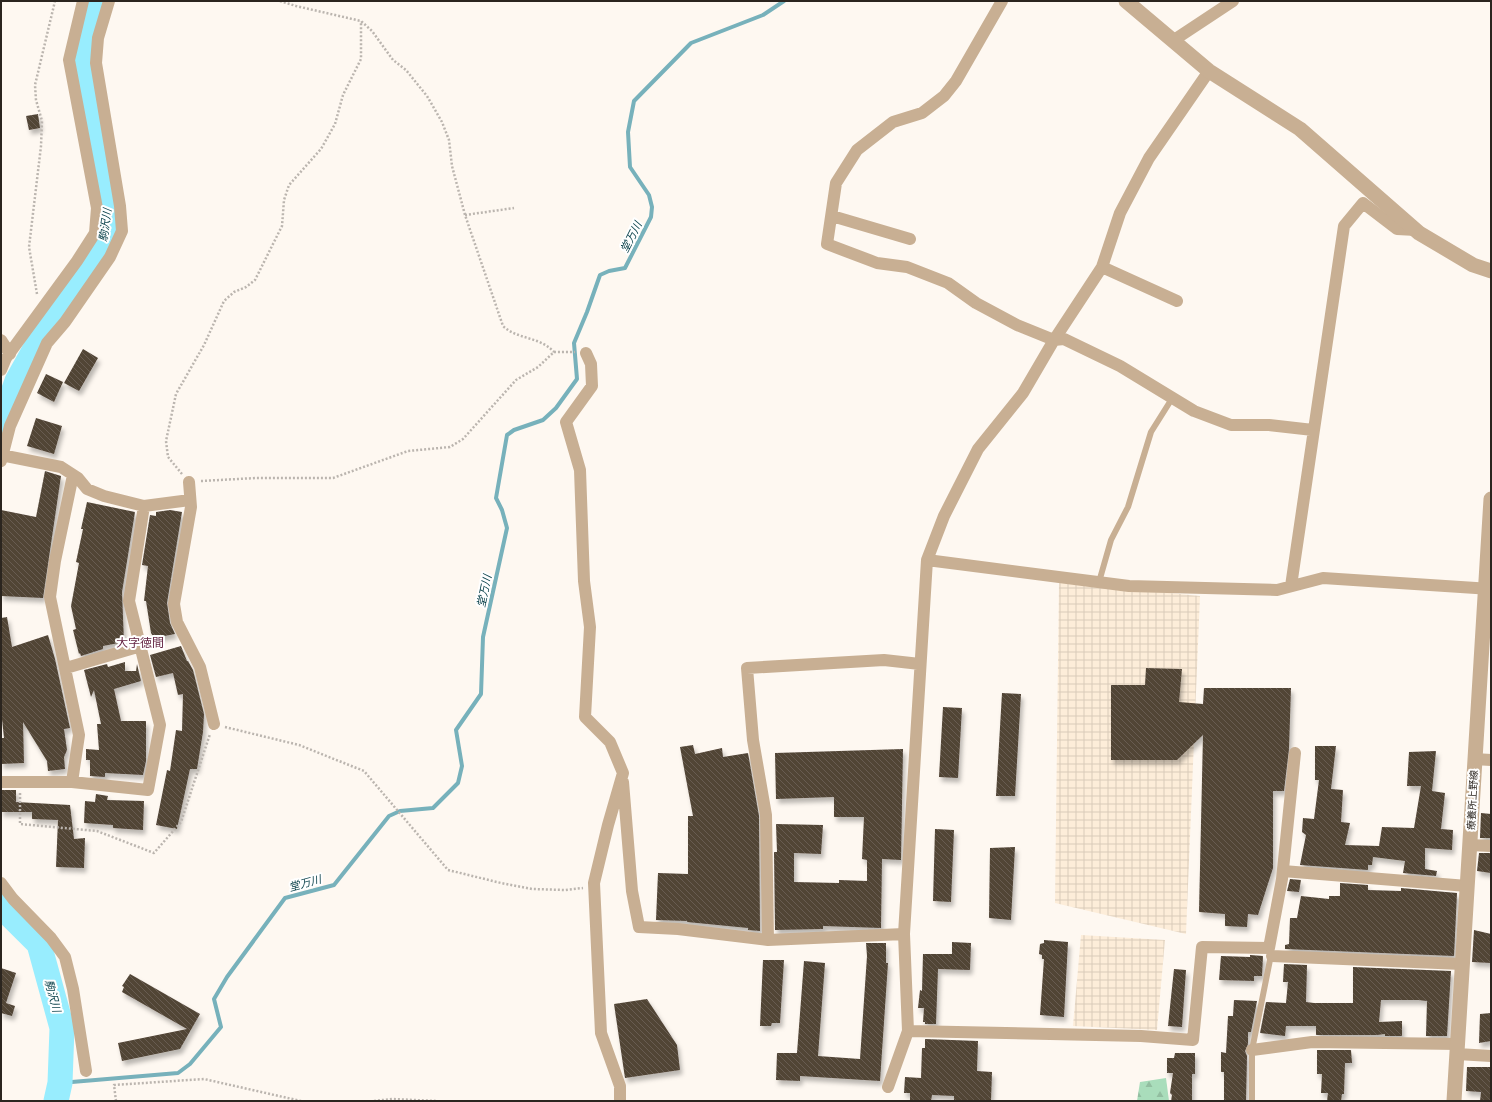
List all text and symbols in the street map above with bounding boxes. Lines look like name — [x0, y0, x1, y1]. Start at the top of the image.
water label: 駒沢川 — [97, 207, 113, 242]
water label: 堂万川 — [618, 219, 644, 254]
water label: 堂万川 — [475, 573, 494, 608]
district label: 大字徳間 — [116, 636, 164, 650]
street label: 療養所上野線 — [1465, 770, 1480, 830]
water label: 堂万川 — [288, 873, 323, 893]
water label: 駒沢川 — [43, 979, 63, 1014]

